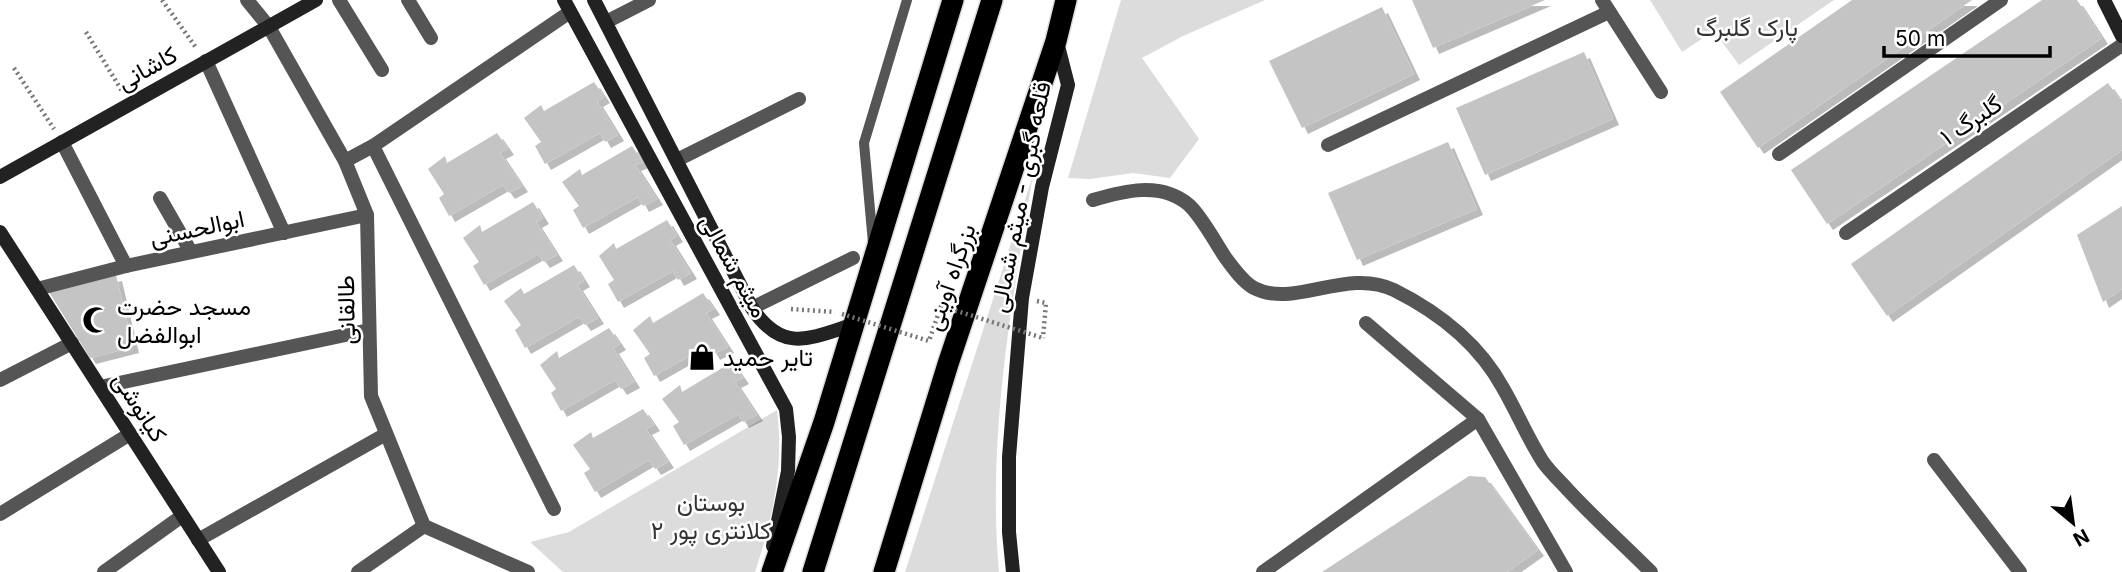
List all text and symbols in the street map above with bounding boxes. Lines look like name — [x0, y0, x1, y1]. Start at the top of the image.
park label: پارک گلبرگ — [1696, 13, 1798, 44]
scale bar — [1884, 14, 2050, 58]
text: 50 m — [1895, 26, 1945, 51]
street label: کاشانی — [112, 40, 182, 96]
street label: قلعه گبری - میثم شمالی — [983, 79, 1059, 315]
street label: گلبرگ ۱ — [1935, 89, 2008, 152]
street label: ابوالحسنی — [147, 204, 247, 253]
street label: میثم شمالی — [692, 209, 774, 324]
street label: بزرگراه آوینی — [918, 220, 983, 335]
street label: طالقانی — [331, 275, 361, 345]
place label: مسجد حضرت ابوالفضل — [117, 292, 251, 350]
mosque icon: مسجد حضرت ابوالفضل — [81, 305, 111, 335]
shop icon: تایر حمید — [687, 342, 717, 372]
place label: تایر حمید — [723, 343, 813, 373]
street label: کیانوشی — [106, 367, 173, 448]
park label: بوستان کلانتری پور ۲ — [651, 488, 771, 547]
north arrow — [2038, 488, 2108, 558]
text: N — [2069, 524, 2093, 551]

